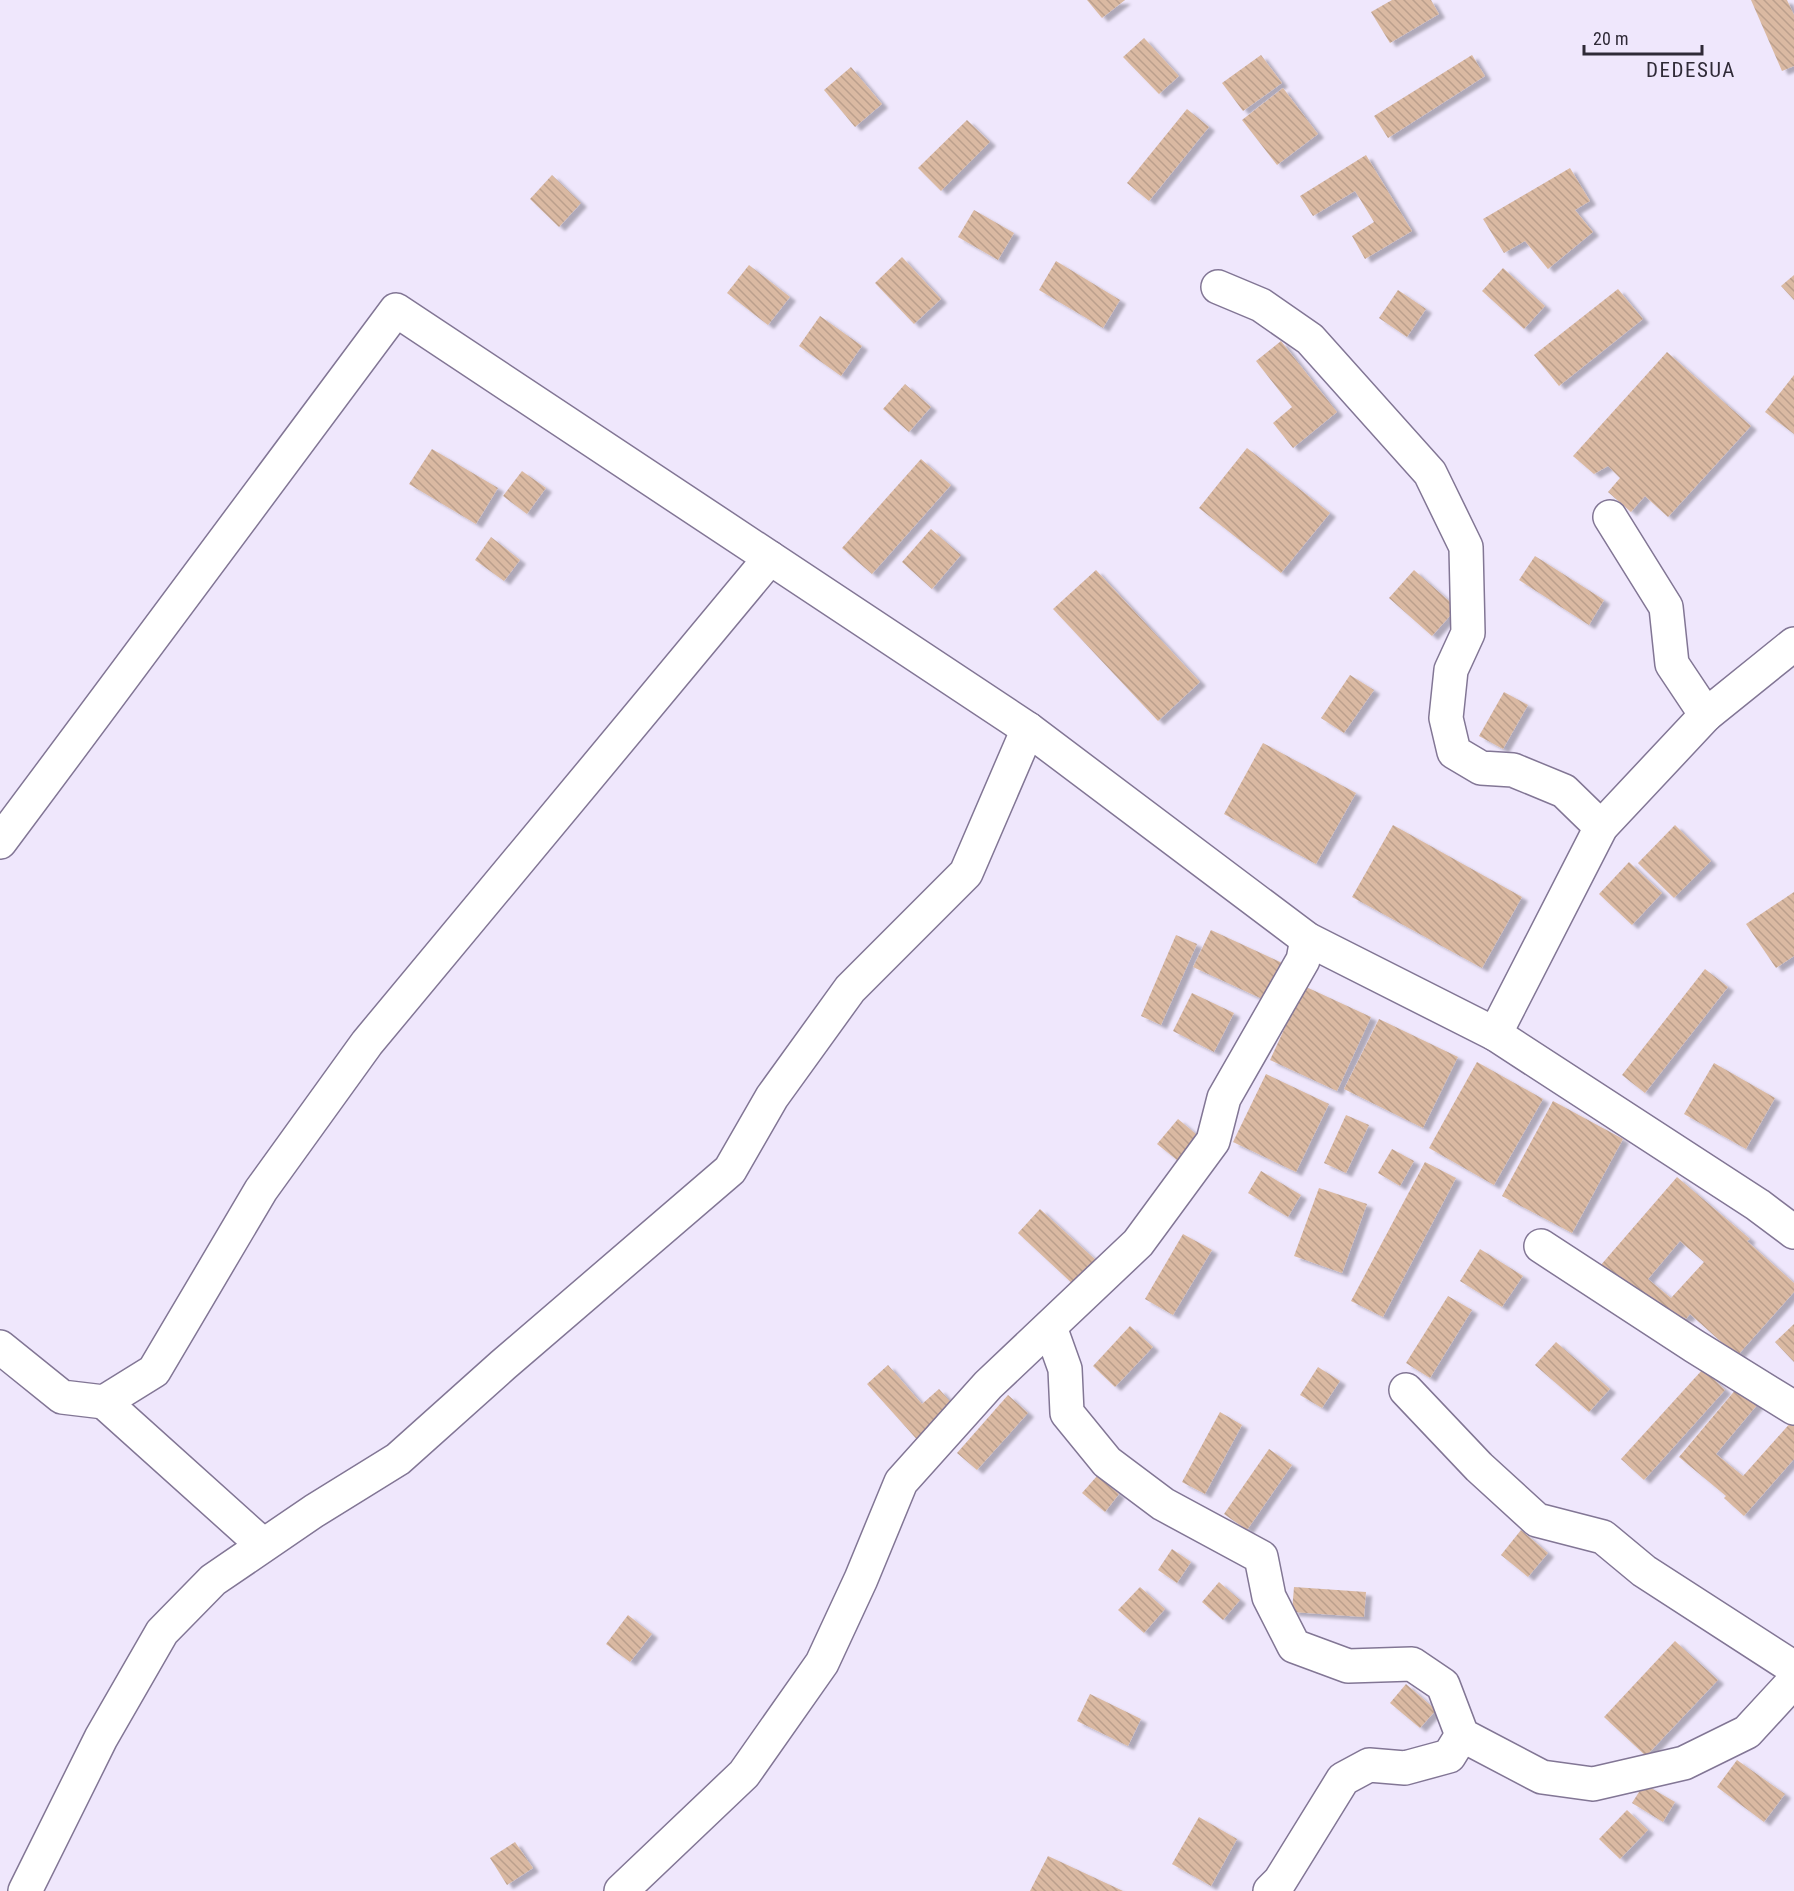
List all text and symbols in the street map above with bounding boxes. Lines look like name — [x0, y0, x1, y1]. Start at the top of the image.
scale bar — [1584, 18, 1702, 56]
text: 20 m — [1593, 28, 1628, 49]
district label: DEDESUA — [1646, 58, 1736, 82]

